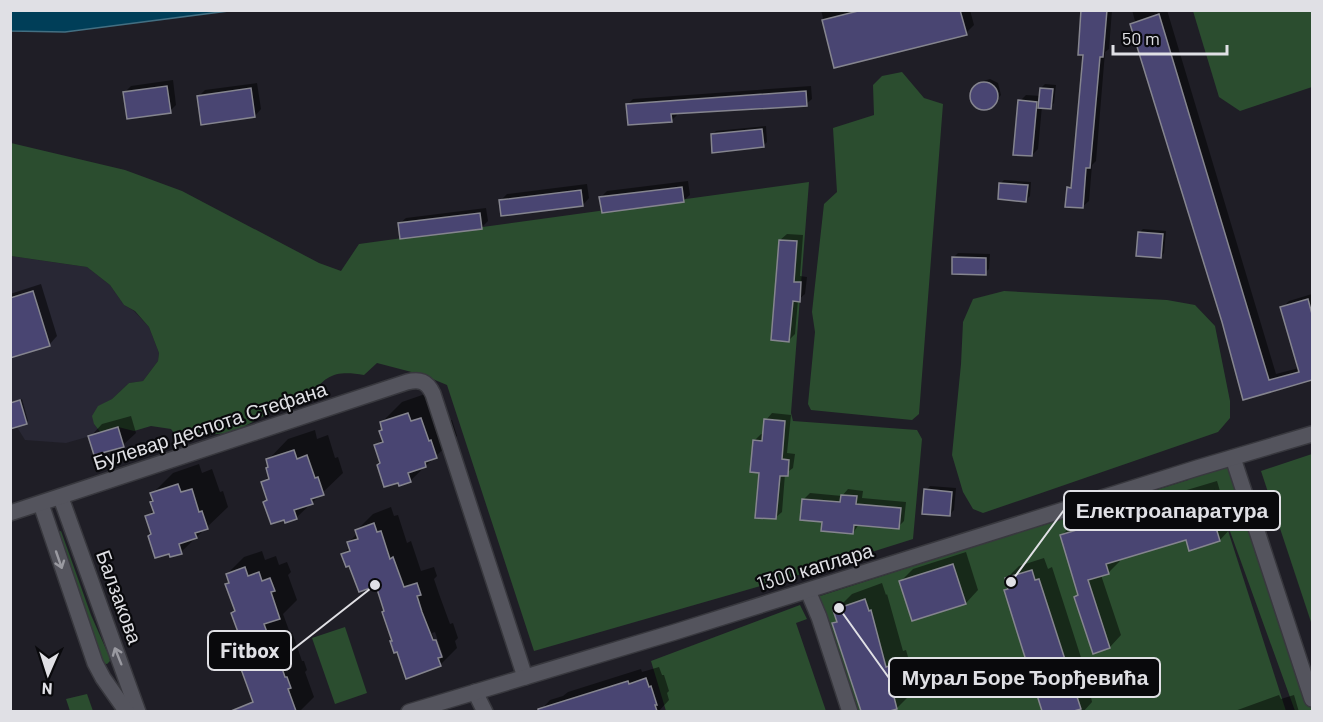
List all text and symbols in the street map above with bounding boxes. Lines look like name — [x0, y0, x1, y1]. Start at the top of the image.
scale bar — [1113, 18, 1227, 56]
text: 50 m — [1122, 27, 1160, 49]
street label: Булевар деспота Стефана — [90, 376, 330, 474]
callout: Електроапаратура — [1064, 491, 1280, 530]
text: Електроапаратура — [1076, 497, 1269, 522]
street label: 1300 каплара — [754, 537, 876, 595]
street label: Балзакова — [92, 547, 148, 648]
one-way arrow — [55, 550, 66, 569]
callout: Fitbox — [208, 631, 291, 670]
text: Fitbox — [220, 637, 280, 662]
north arrow — [18, 644, 78, 704]
one-way arrow — [112, 648, 123, 666]
callout: Мурал Боре Ђорђевића — [889, 658, 1160, 697]
text: Мурал Боре Ђорђевића — [902, 664, 1149, 689]
text: N — [41, 680, 53, 699]

